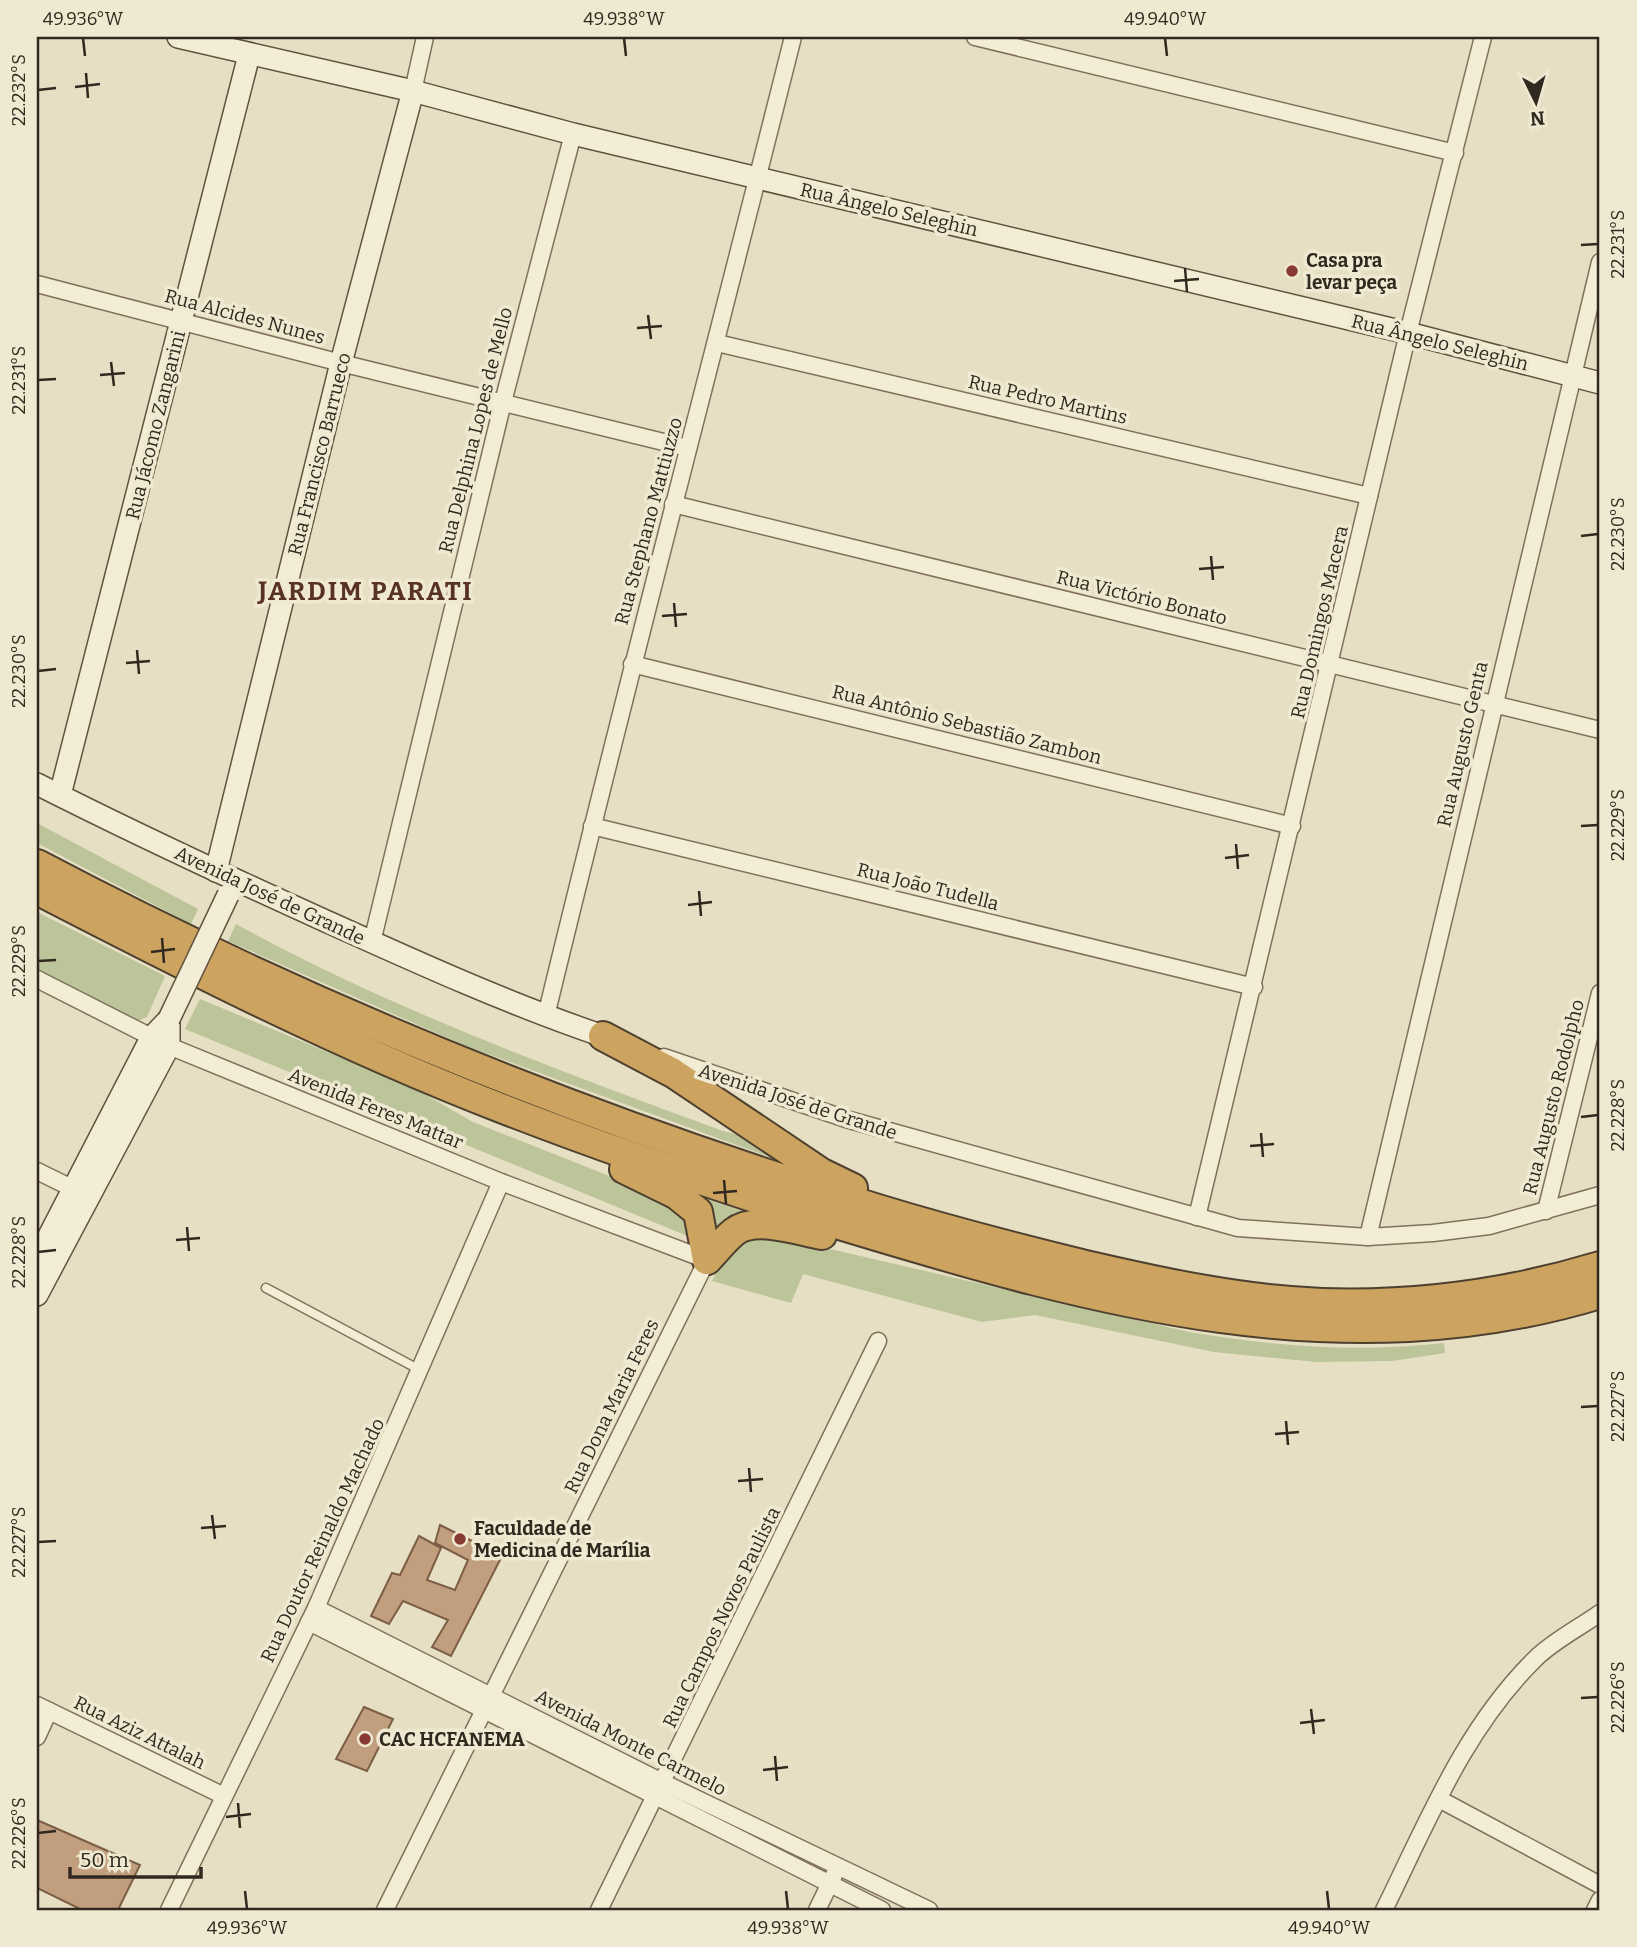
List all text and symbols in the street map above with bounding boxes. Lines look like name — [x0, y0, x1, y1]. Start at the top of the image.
text: 49.936°W — [43, 8, 124, 30]
text: 49.938°W — [583, 8, 665, 30]
text: 49.940°W — [1124, 8, 1207, 30]
text: 22.232°S — [8, 54, 30, 126]
north arrow — [1500, 66, 1570, 136]
text: N — [1529, 106, 1546, 131]
street label: Rua Ângelo Seleghin — [798, 178, 980, 241]
text: 22.231°S — [1607, 210, 1629, 278]
place label: Casa pra levar peça — [1306, 249, 1398, 294]
marker: Casa pra levar peça — [1284, 263, 1300, 279]
street label: Rua Alcides Nunes — [162, 284, 327, 349]
street label: Rua Delphina Lopes de Mello — [434, 305, 517, 555]
street label: Rua Ângelo Seleghin — [1349, 309, 1531, 376]
street label: Rua Jácomo Zangarini — [121, 328, 190, 522]
text: 22.231°S — [8, 346, 30, 414]
street label: Rua Francisco Barrueco — [283, 350, 356, 558]
street label: Rua Pedro Martins — [966, 370, 1130, 429]
street label: Rua Stephano Mattiuzzo — [610, 415, 687, 627]
text: 22.230°S — [1607, 497, 1629, 571]
street label: Rua Domingos Macera — [1286, 523, 1353, 721]
street label: Rua Victório Bonato — [1054, 565, 1229, 630]
district label: JARDIM PARATI — [256, 576, 474, 607]
text: 22.230°S — [8, 634, 30, 708]
street label: Rua Augusto Genta — [1432, 659, 1493, 829]
street label: Rua Antônio Sebastião Zambon — [830, 680, 1104, 769]
text: 22.229°S — [1607, 789, 1629, 861]
street label: Avenida José de Grande — [171, 841, 369, 950]
street label: Rua João Tudella — [855, 858, 1002, 915]
text: 22.229°S — [8, 925, 30, 997]
street label: Rua Augusto Rodolpho — [1518, 997, 1589, 1197]
street label: Avenida José de Grande — [696, 1059, 900, 1144]
street label: Avenida Feres Mattar — [285, 1063, 467, 1154]
text: 22.228°S — [1607, 1079, 1629, 1151]
text: 22.228°S — [8, 1216, 30, 1288]
street label: Rua Dona Maria Feres — [559, 1315, 664, 1497]
text: 22.227°S — [1607, 1370, 1629, 1442]
street label: Rua Doutor Reinaldo Machado — [256, 1414, 389, 1666]
street label: Rua Campos Novos Paulista — [658, 1503, 785, 1731]
text: 22.227°S — [8, 1506, 30, 1578]
place label: Faculdade de Medicina de Marília — [474, 1517, 651, 1562]
marker: Faculdade de Medicina de Marília — [452, 1531, 468, 1547]
text: 22.226°S — [1607, 1661, 1629, 1733]
street label: Avenida Monte Carmelo — [531, 1684, 730, 1801]
street label: Rua Aziz Attalah — [70, 1691, 209, 1774]
place label: CAC HCFANEMA — [379, 1728, 525, 1751]
marker: CAC HCFANEMA — [357, 1731, 373, 1747]
text: 22.226°S — [8, 1797, 30, 1869]
scale bar — [70, 1835, 201, 1879]
text: 50 m — [80, 1847, 129, 1873]
text: 49.936°W — [207, 1917, 288, 1939]
text: 49.938°W — [747, 1917, 829, 1939]
text: 49.940°W — [1288, 1917, 1371, 1939]

